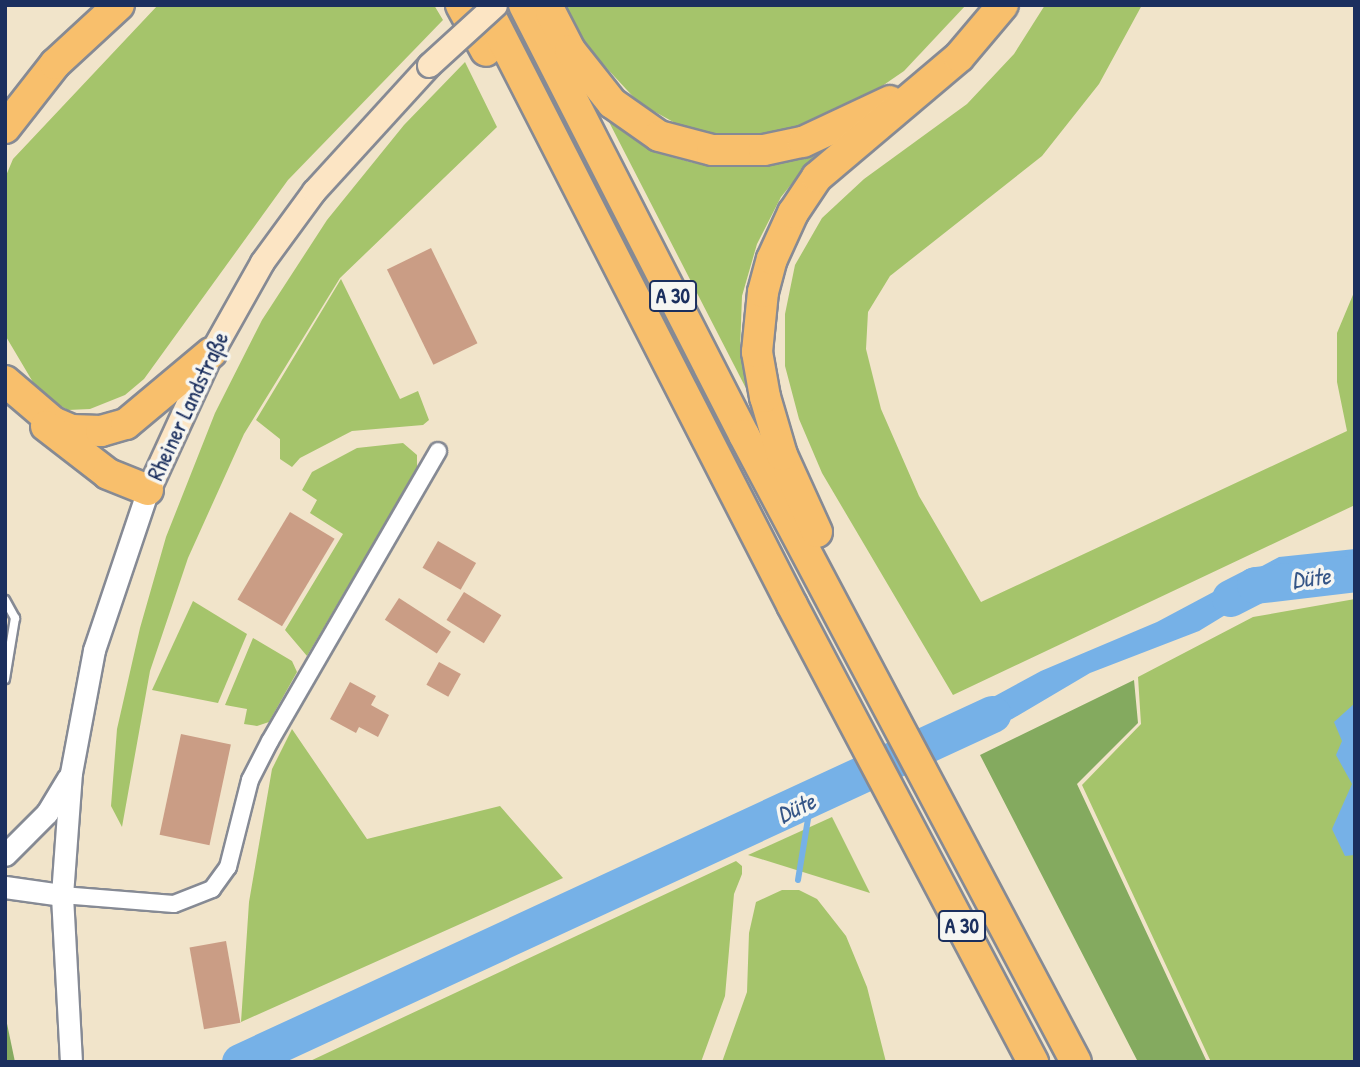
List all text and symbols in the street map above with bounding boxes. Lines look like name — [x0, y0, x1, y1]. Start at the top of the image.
road number: A 30 — [648, 278, 698, 314]
street label: Rheiner Landstraße — [141, 327, 235, 485]
water label: Düte — [1290, 561, 1332, 595]
water label: Düte — [772, 787, 820, 829]
road number: A 30 — [937, 908, 986, 944]

